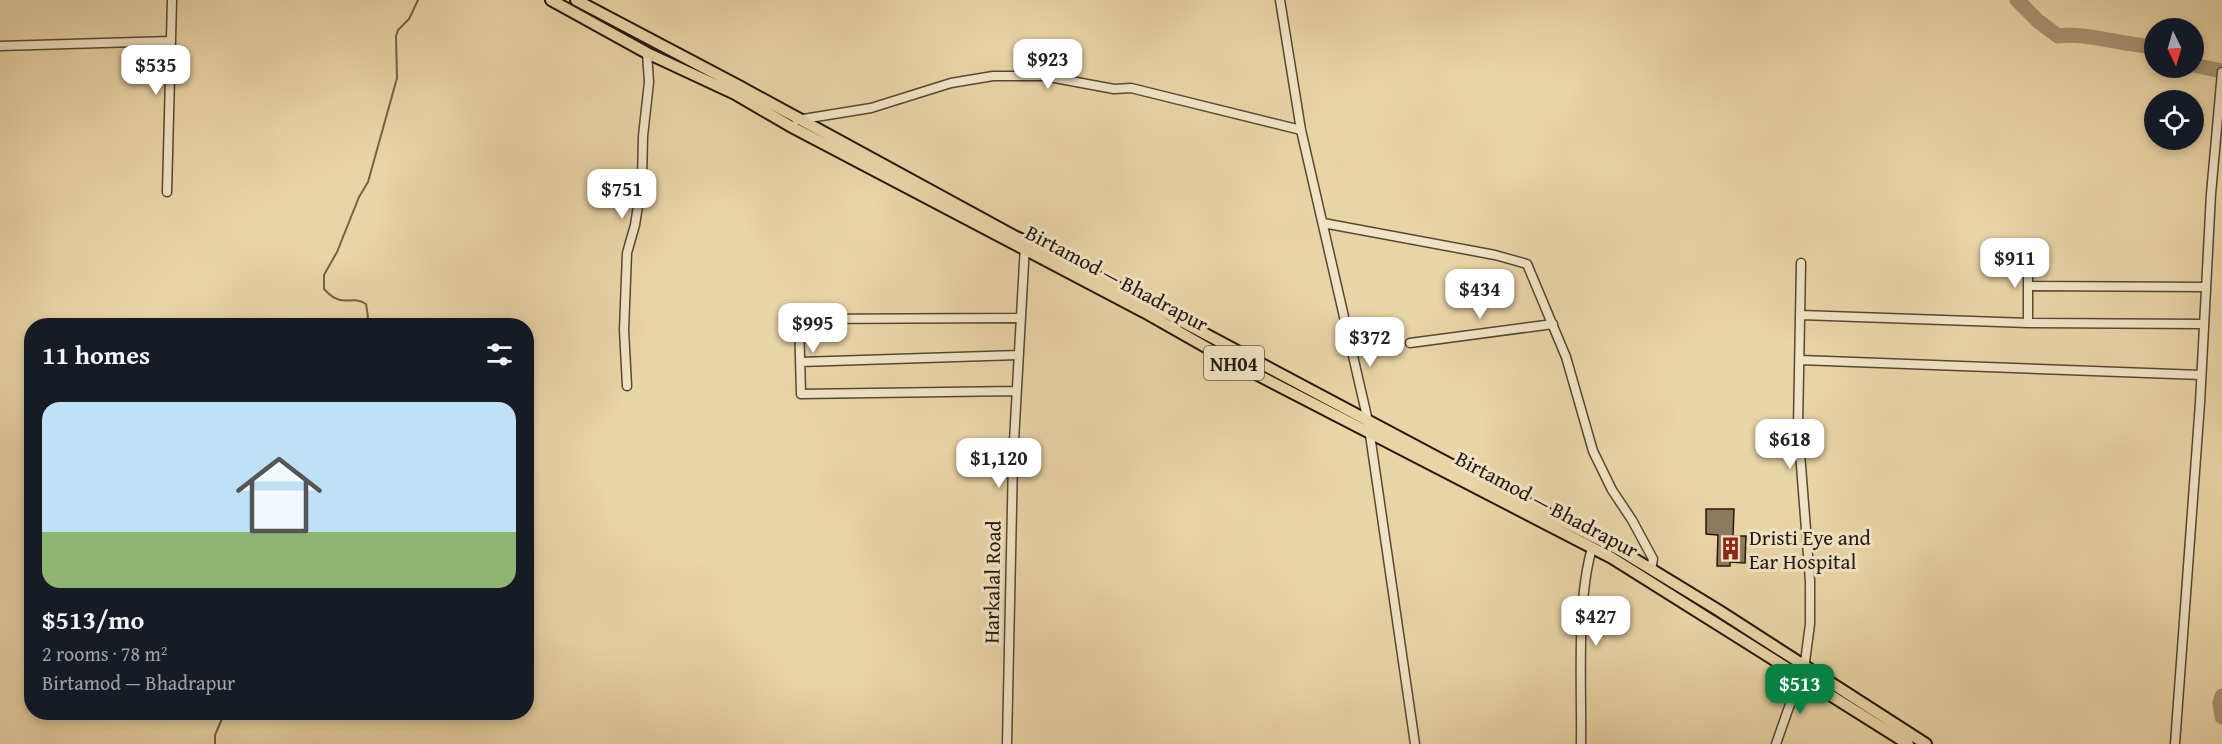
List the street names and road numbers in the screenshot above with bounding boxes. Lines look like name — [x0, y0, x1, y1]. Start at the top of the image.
street label: Birtamod — Bhadrapur — [1020, 217, 1214, 340]
road number: NH04 — [1204, 346, 1264, 380]
street label: Birtamod — Bhadrapur — [1450, 443, 1644, 566]
street label: Harkalal Road — [975, 519, 1009, 644]

